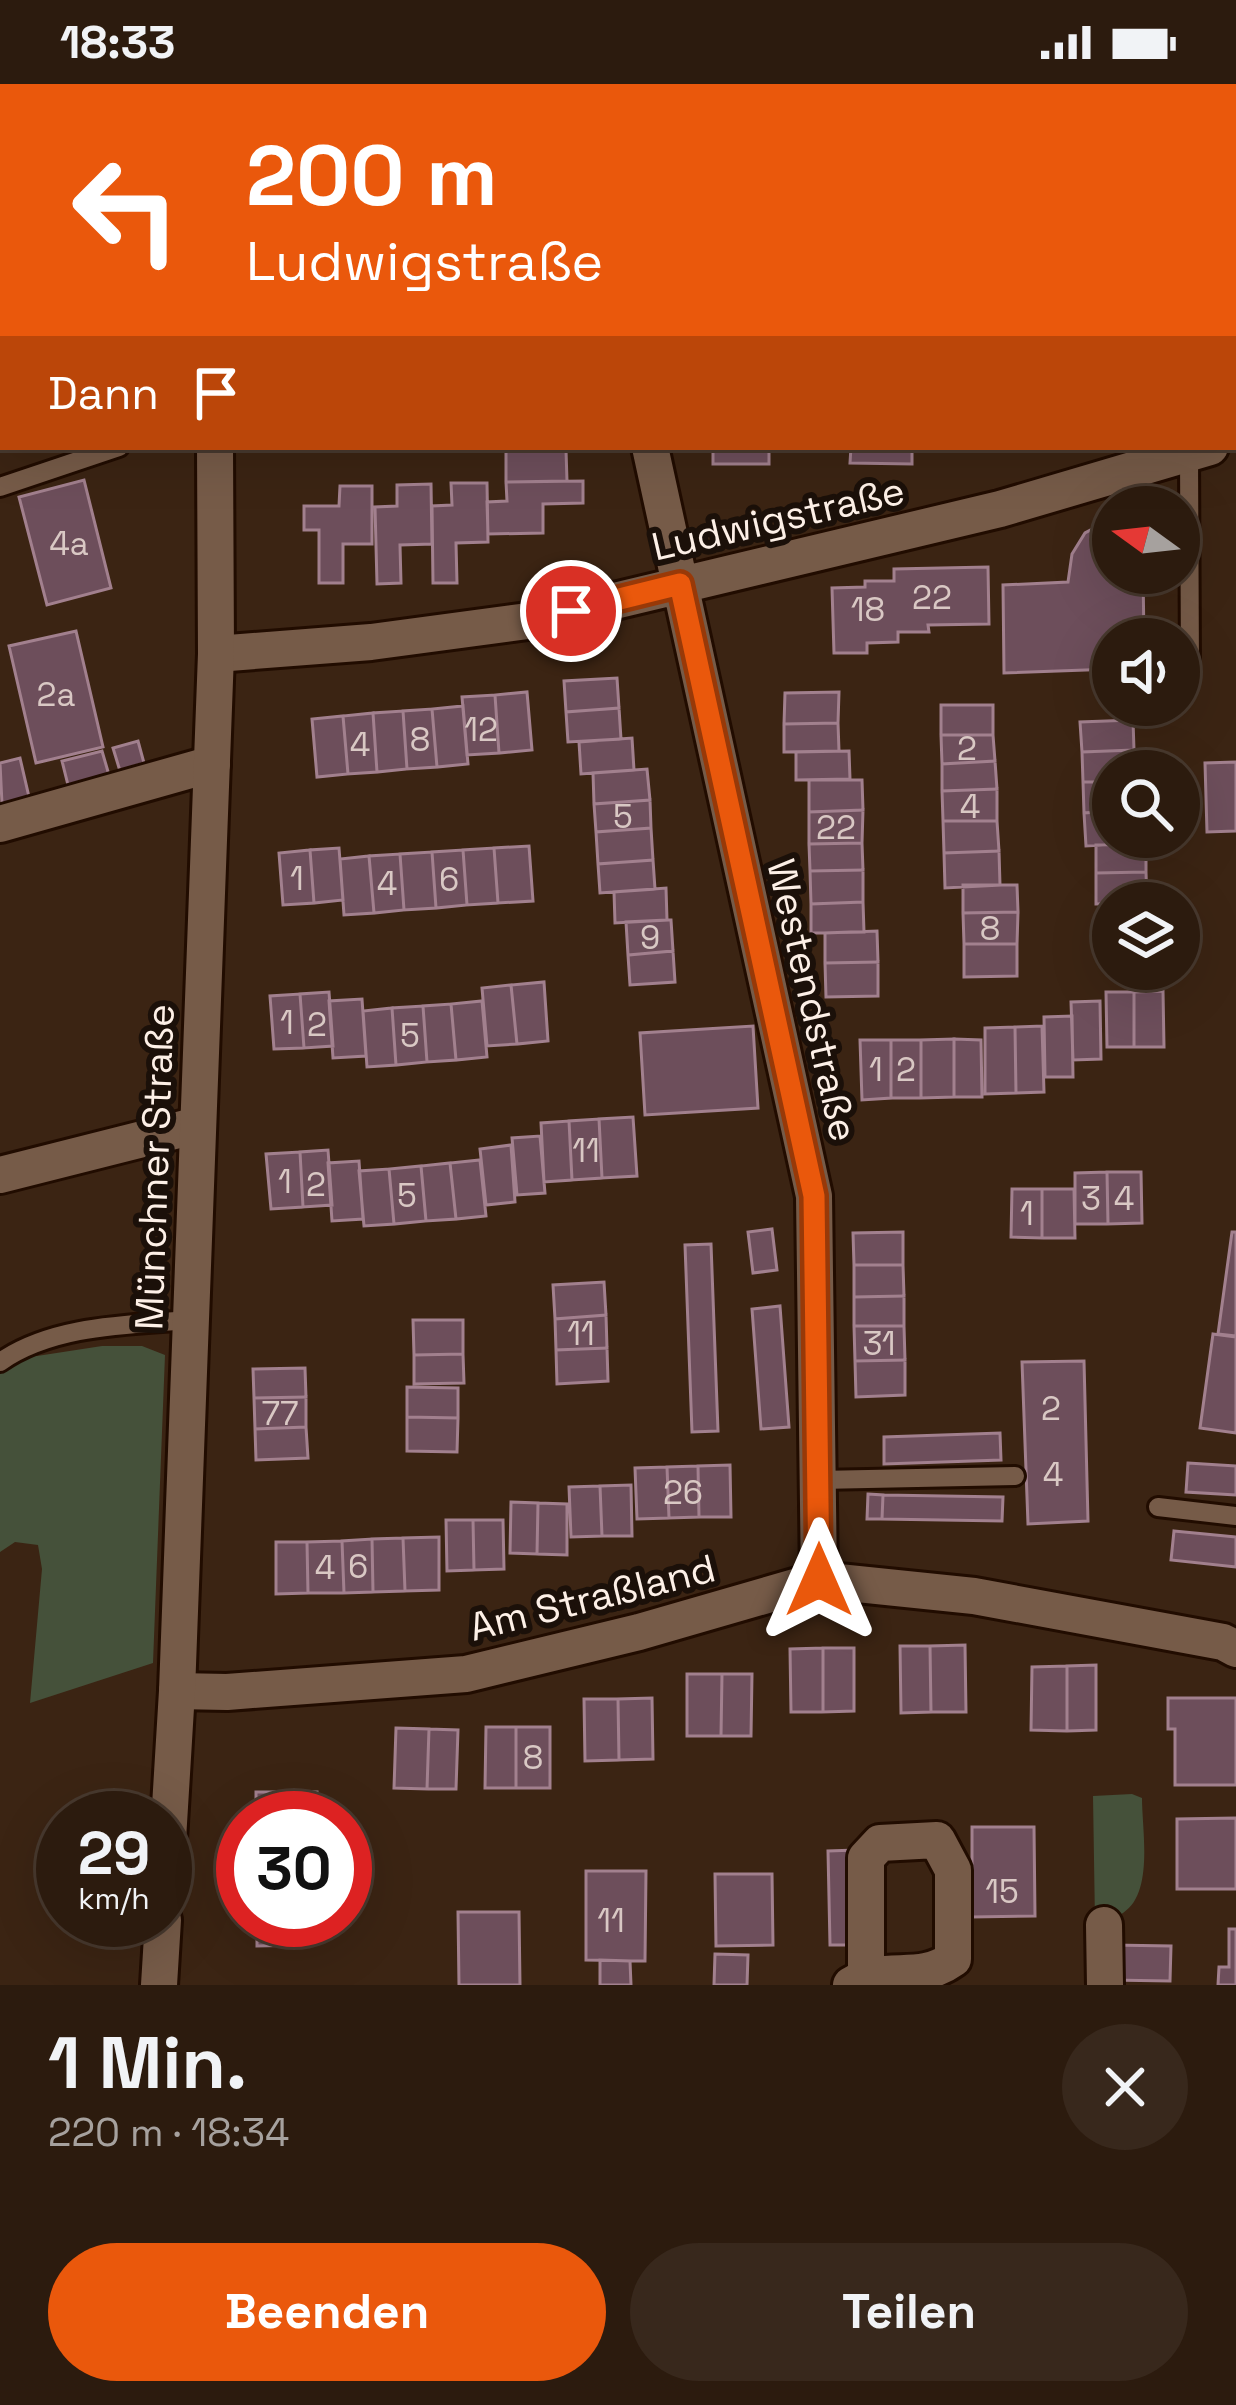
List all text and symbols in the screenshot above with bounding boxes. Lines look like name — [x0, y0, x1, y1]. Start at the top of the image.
text: 18:33 — [60, 14, 175, 71]
text: 200 m — [246, 122, 498, 230]
icon: left — [48, 132, 204, 288]
text: Ludwigstraße — [246, 227, 603, 296]
icon: arrive — [183, 360, 249, 426]
text: Dann — [48, 365, 159, 422]
street label: Ludwigstraße — [647, 466, 909, 571]
north arrow — [1092, 486, 1200, 594]
map controls — [1092, 486, 1200, 990]
house number: 4a — [49, 523, 89, 565]
pin — [520, 560, 622, 662]
house number: 22 — [912, 577, 952, 619]
icon: arrive — [538, 578, 604, 644]
house number: 18 — [851, 589, 885, 631]
button: sound — [1092, 618, 1200, 726]
house number: 2a — [37, 674, 75, 716]
house number: 12 — [464, 709, 498, 751]
house number: 8 — [410, 719, 430, 761]
house number: 4 — [350, 724, 370, 766]
house number: 2 — [957, 728, 977, 770]
button: search — [1092, 750, 1200, 858]
house number: 4 — [960, 786, 980, 828]
house number: 5 — [613, 796, 633, 838]
house number: 22 — [816, 807, 856, 849]
street label: Westendstraße — [756, 854, 869, 1146]
house number: 1 — [290, 858, 304, 900]
house number: 6 — [439, 859, 459, 901]
house number: 4 — [377, 863, 397, 905]
button: layers — [1092, 882, 1200, 990]
house number: 8 — [980, 908, 1000, 950]
house number: 9 — [640, 917, 660, 959]
house number: 1 — [280, 1002, 294, 1044]
street label: Münchner Straße — [124, 1003, 185, 1331]
house number: 2 — [307, 1004, 327, 1046]
house number: 5 — [400, 1015, 420, 1057]
house number: 1 — [869, 1049, 883, 1091]
house number: 2 — [896, 1049, 916, 1091]
house number: 11 — [572, 1130, 600, 1172]
house number: 1 — [278, 1161, 292, 1203]
house number: 2 — [306, 1164, 326, 1206]
house number: 5 — [397, 1175, 417, 1217]
house number: 3 — [1081, 1178, 1101, 1220]
house number: 4 — [1114, 1178, 1134, 1220]
house number: 1 — [1020, 1193, 1034, 1235]
house number: 11 — [567, 1313, 595, 1355]
house number: 31 — [862, 1323, 896, 1365]
house number: 2 — [1041, 1388, 1061, 1430]
house number: 77 — [261, 1393, 299, 1435]
house number: 4 — [1043, 1454, 1063, 1496]
house number: 26 — [663, 1472, 703, 1514]
position arrow — [756, 1517, 882, 1643]
street label: Am Straßland — [464, 1543, 720, 1652]
house number: 6 — [348, 1546, 368, 1588]
house number: 4 — [315, 1547, 335, 1589]
house number: 8 — [523, 1737, 543, 1779]
speed limit sign: 30 — [216, 1791, 372, 1947]
text: 29 — [78, 1815, 150, 1892]
house number: 15 — [985, 1871, 1019, 1913]
text: km/h — [78, 1879, 150, 1918]
house number: 11 — [597, 1900, 625, 1942]
text: 1 Min. — [48, 2017, 247, 2109]
button: close — [1062, 2024, 1188, 2150]
text: 220 m · 18:34 — [48, 2108, 289, 2157]
button: Beenden — [48, 2243, 606, 2381]
button: Teilen — [630, 2243, 1188, 2381]

